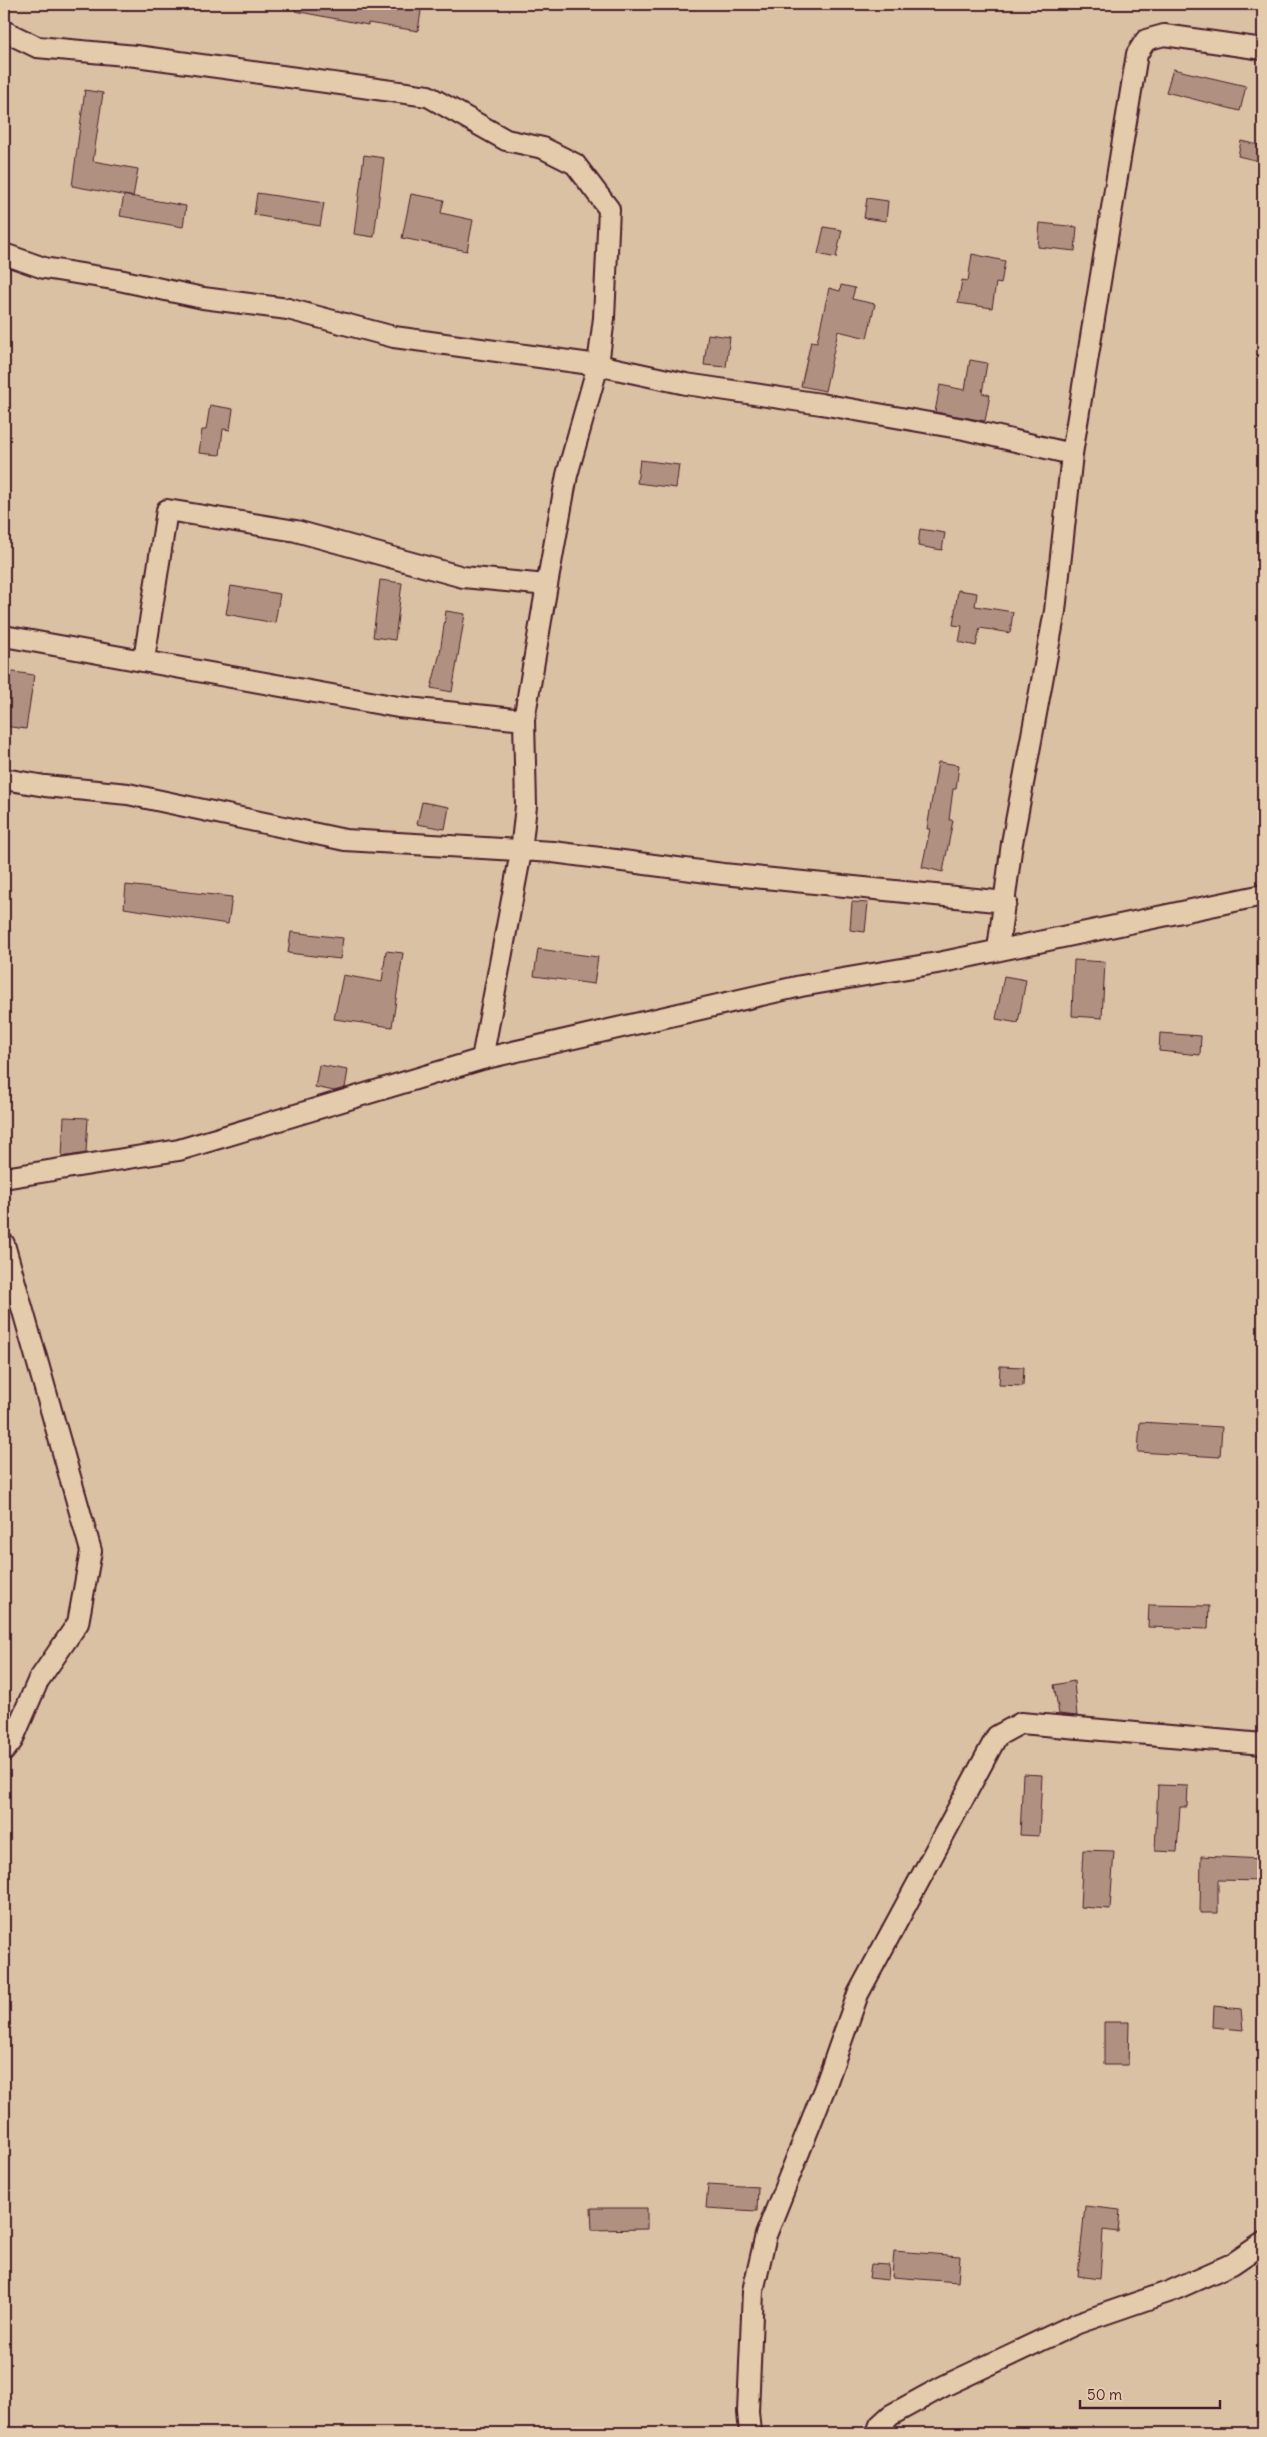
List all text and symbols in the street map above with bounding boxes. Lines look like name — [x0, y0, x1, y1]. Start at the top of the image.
scale bar — [1080, 2377, 1220, 2409]
text: 50 m — [1087, 2385, 1122, 2404]

